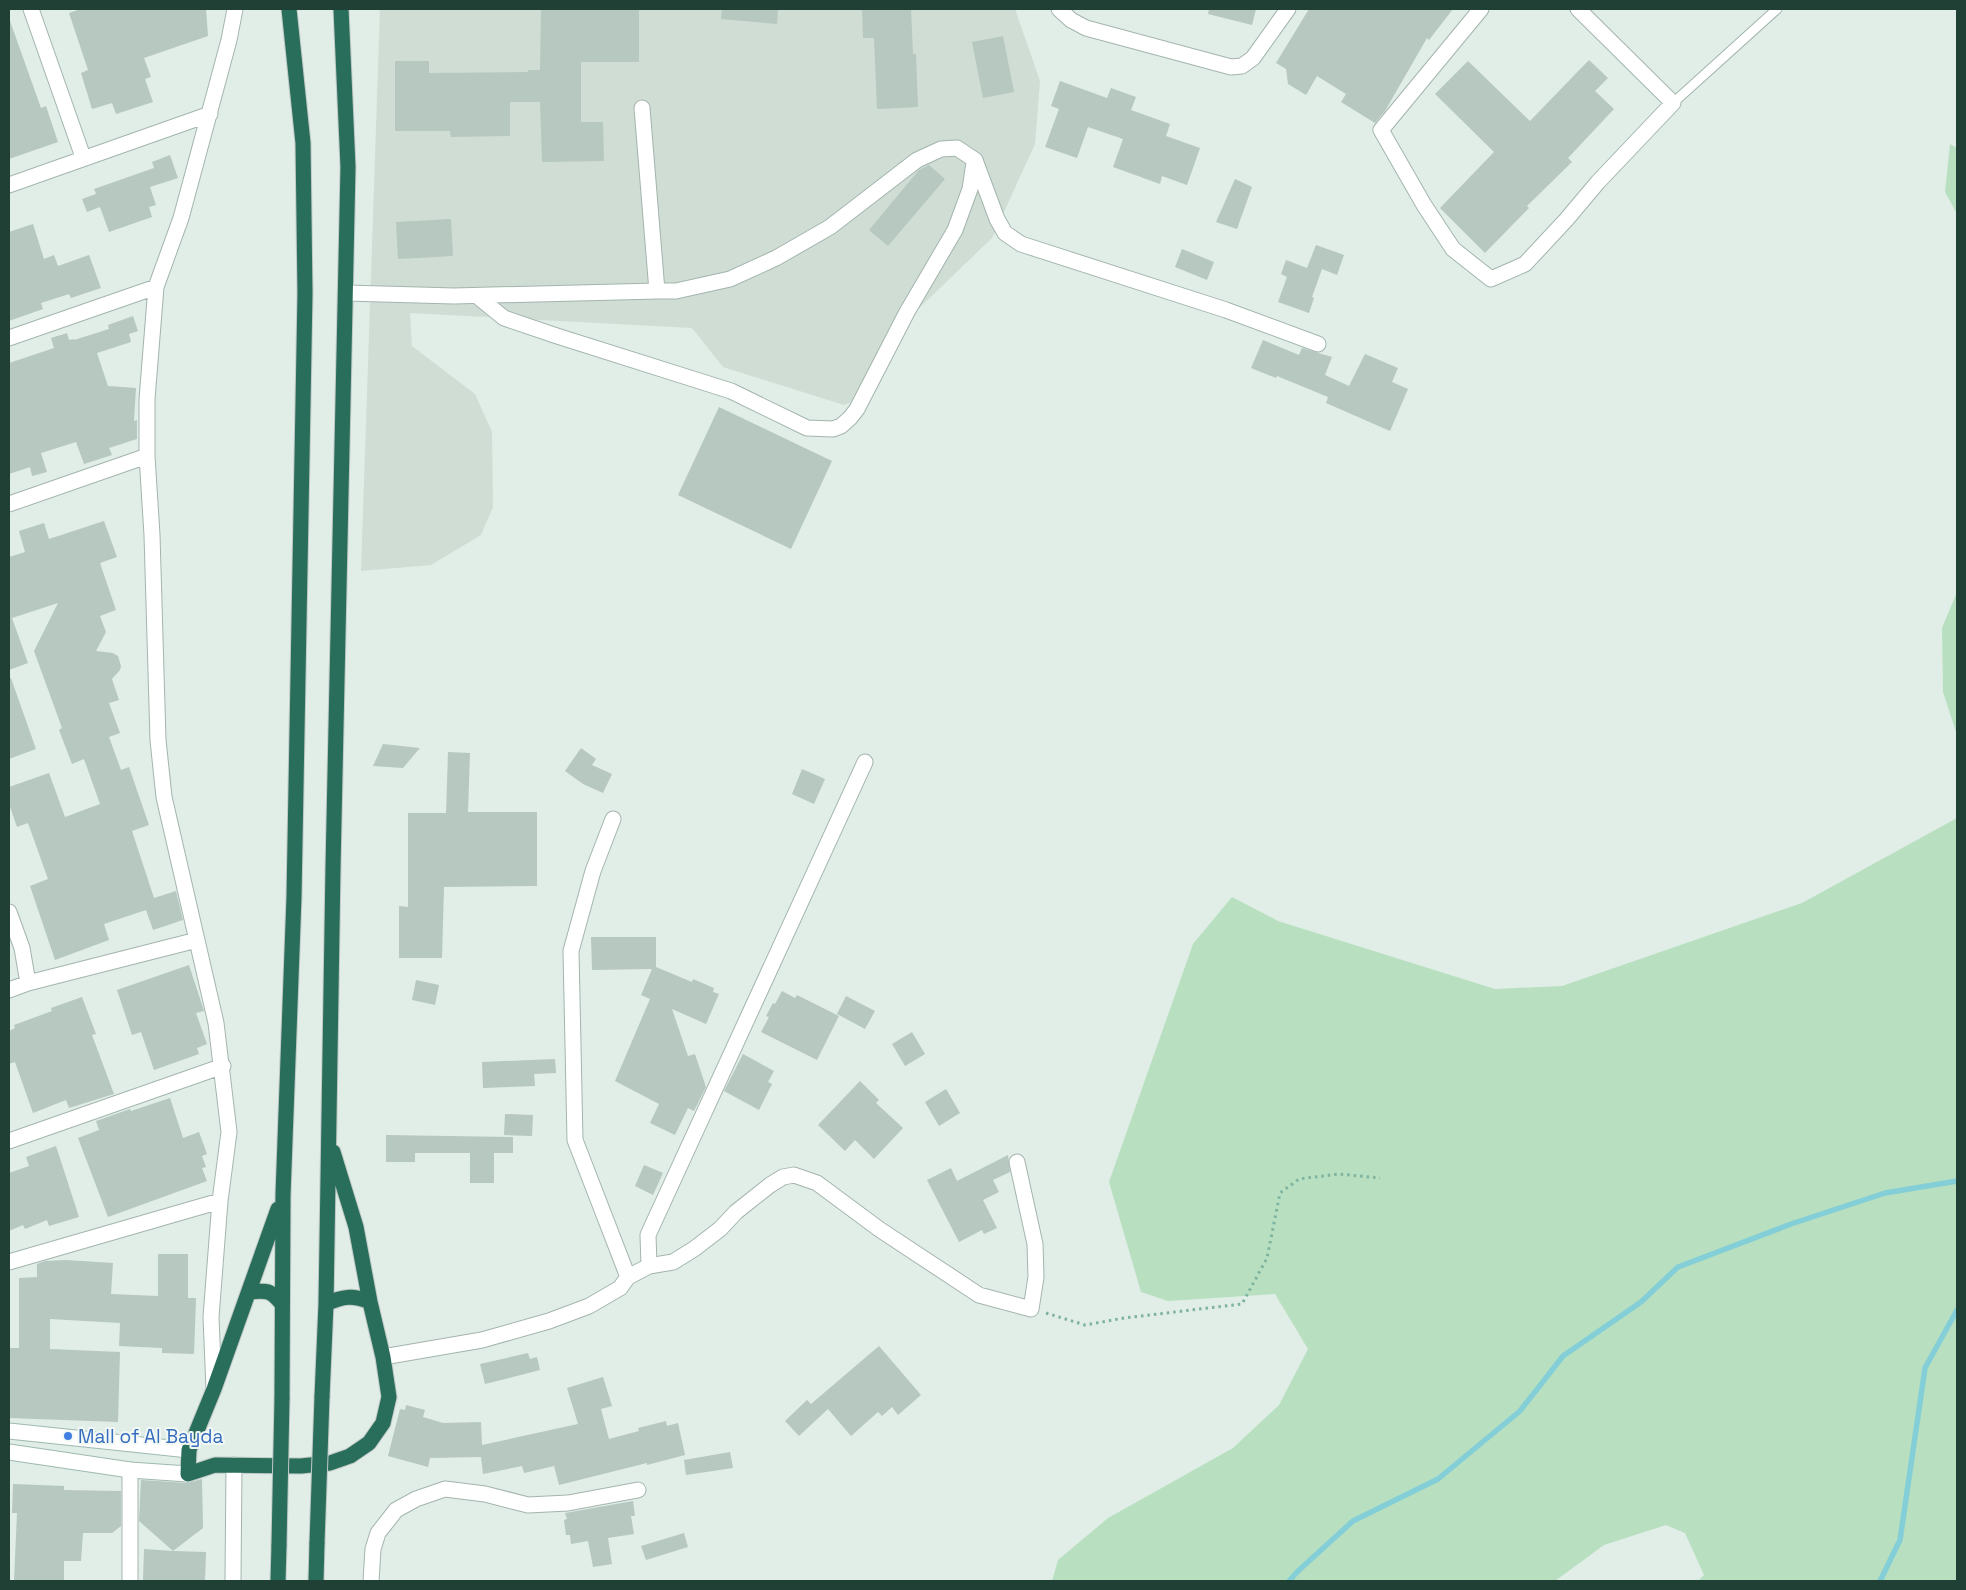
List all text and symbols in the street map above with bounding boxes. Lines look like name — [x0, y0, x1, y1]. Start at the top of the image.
place label: Mall of Al Bayda — [78, 1424, 224, 1449]
marker: Mall of Al Bayda — [62, 1430, 74, 1442]

